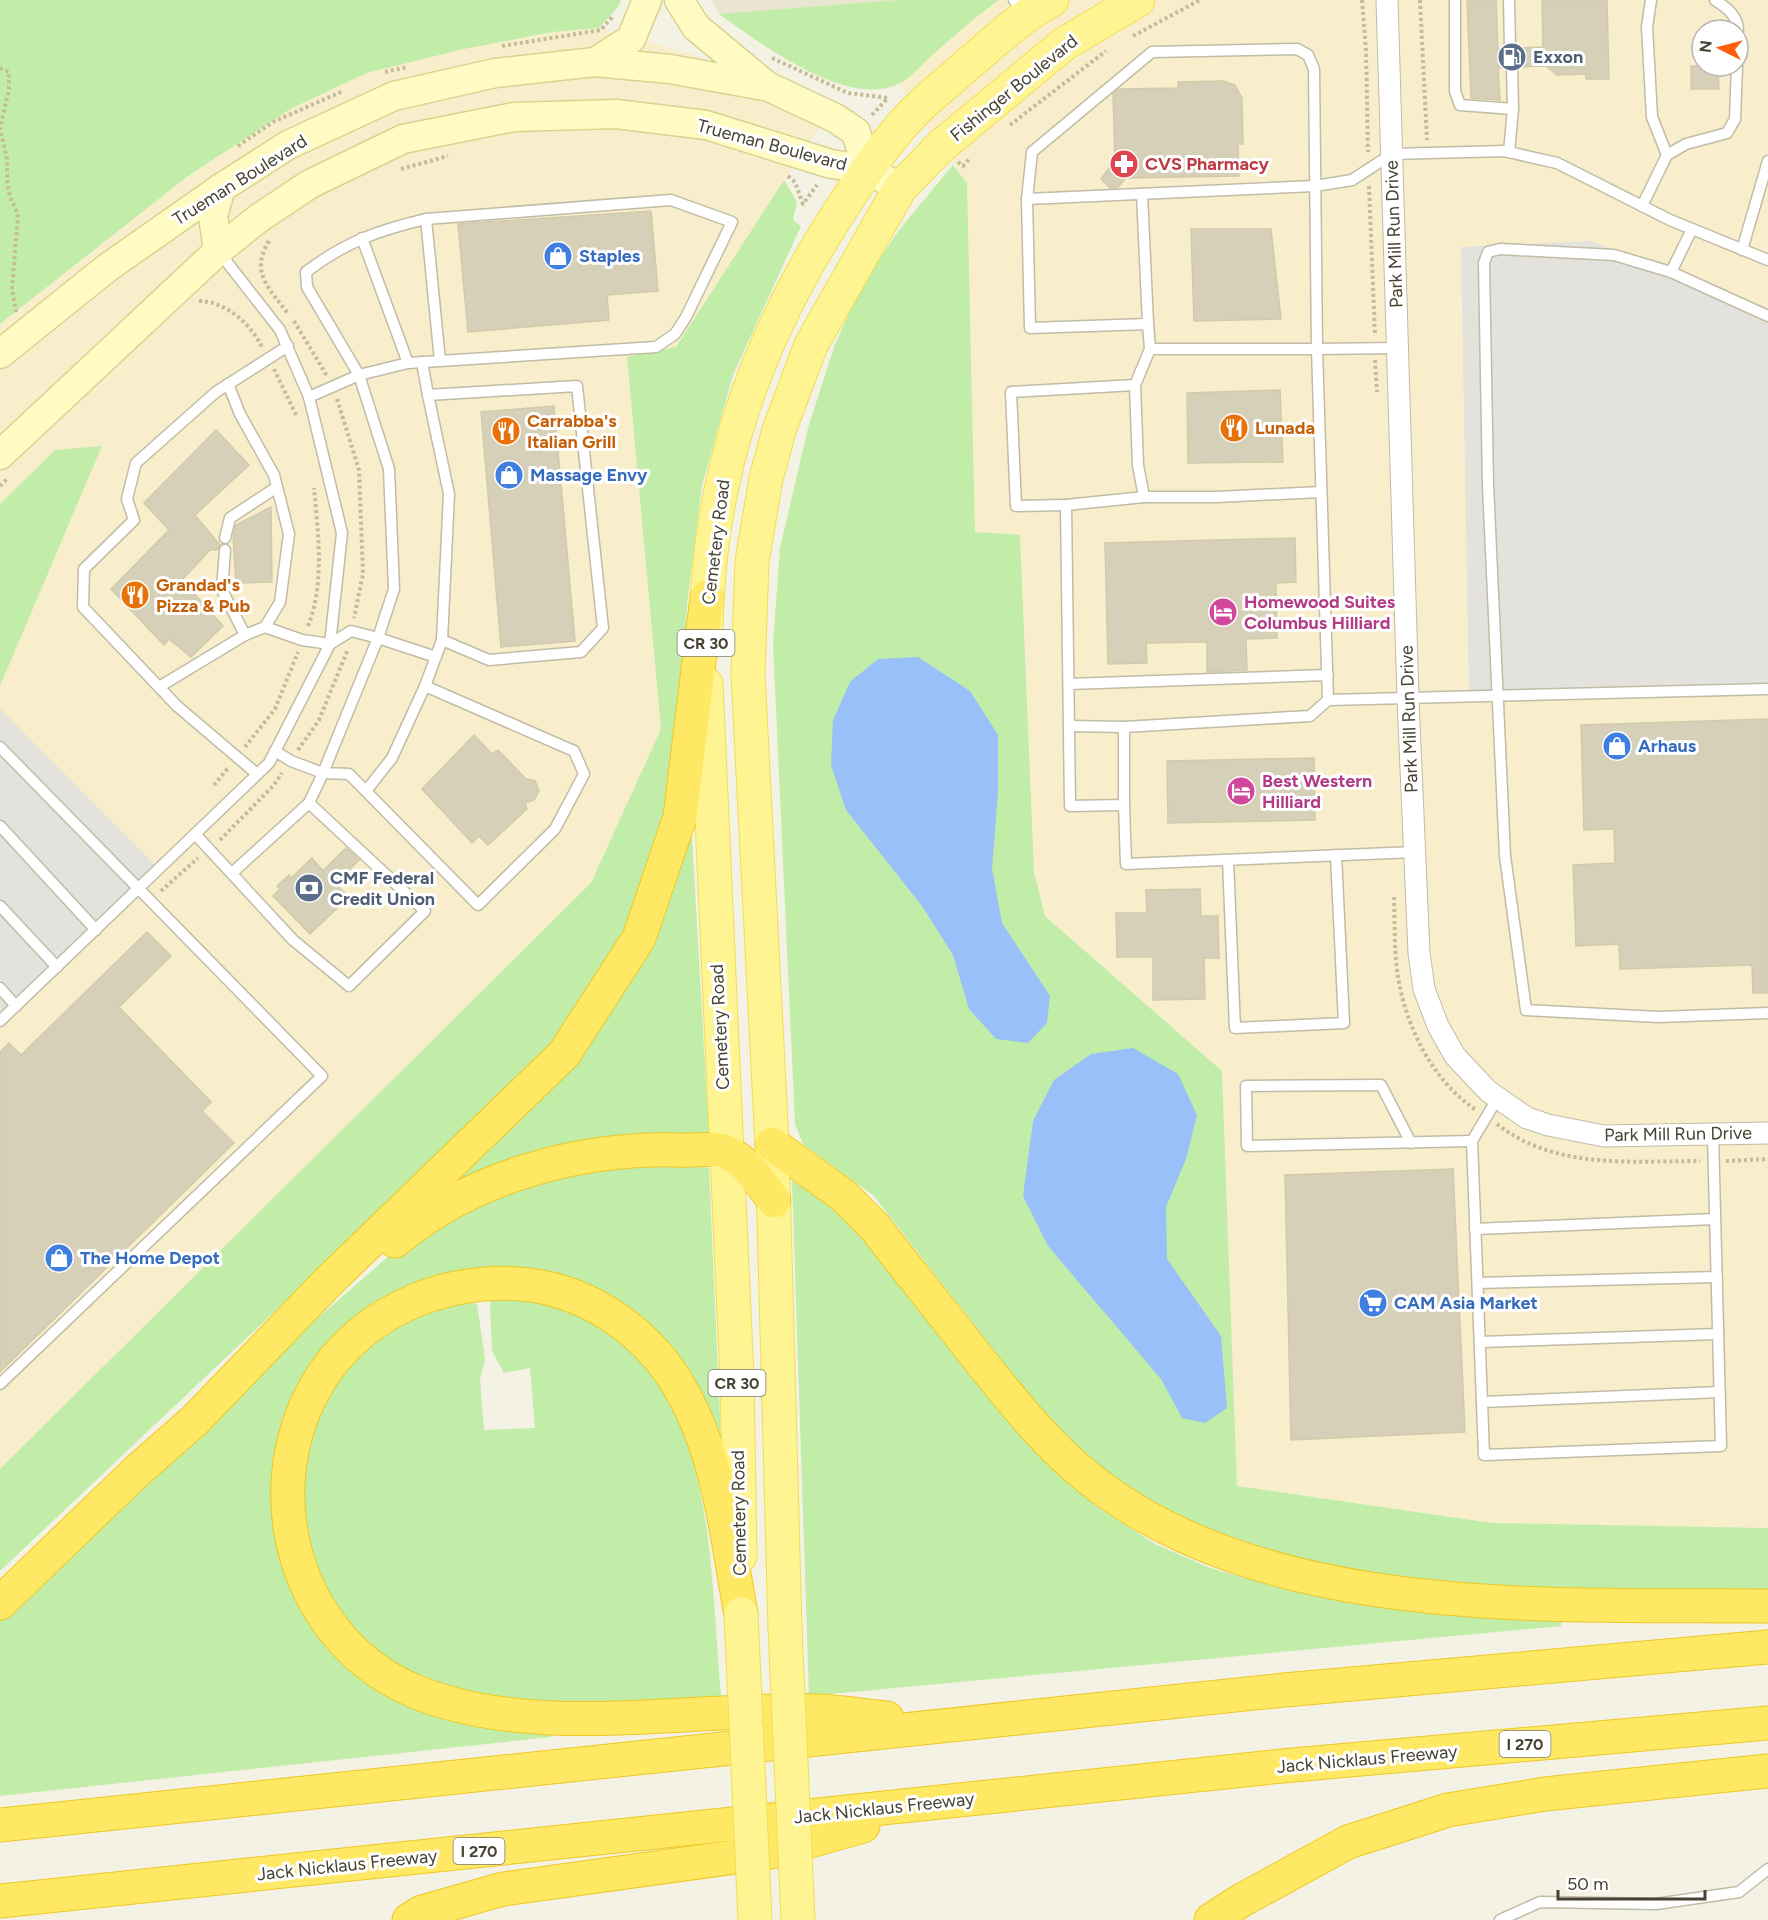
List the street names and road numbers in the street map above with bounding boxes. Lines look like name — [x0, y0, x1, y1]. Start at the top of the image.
street label: Fishinger Boulevard — [946, 30, 1082, 146]
street label: Trueman Boulevard — [695, 114, 849, 176]
street label: Trueman Boulevard — [169, 130, 311, 230]
street label: Park Mill Run Drive — [1380, 160, 1408, 308]
street label: Cemetery Road — [697, 478, 735, 606]
road number: CR 30 — [678, 630, 734, 656]
street label: Park Mill Run Drive — [1395, 645, 1423, 793]
street label: Cemetery Road — [706, 964, 734, 1090]
street label: Park Mill Run Drive — [1604, 1122, 1752, 1146]
road number: CR 30 — [708, 1370, 766, 1396]
street label: Cemetery Road — [727, 1450, 751, 1576]
road number: I 270 — [1500, 1731, 1550, 1757]
street label: Jack Nicklaus Freeway — [1276, 1740, 1459, 1778]
street label: Jack Nicklaus Freeway — [793, 1788, 976, 1828]
road number: I 270 — [454, 1838, 504, 1864]
street label: Jack Nicklaus Freeway — [256, 1845, 439, 1885]

